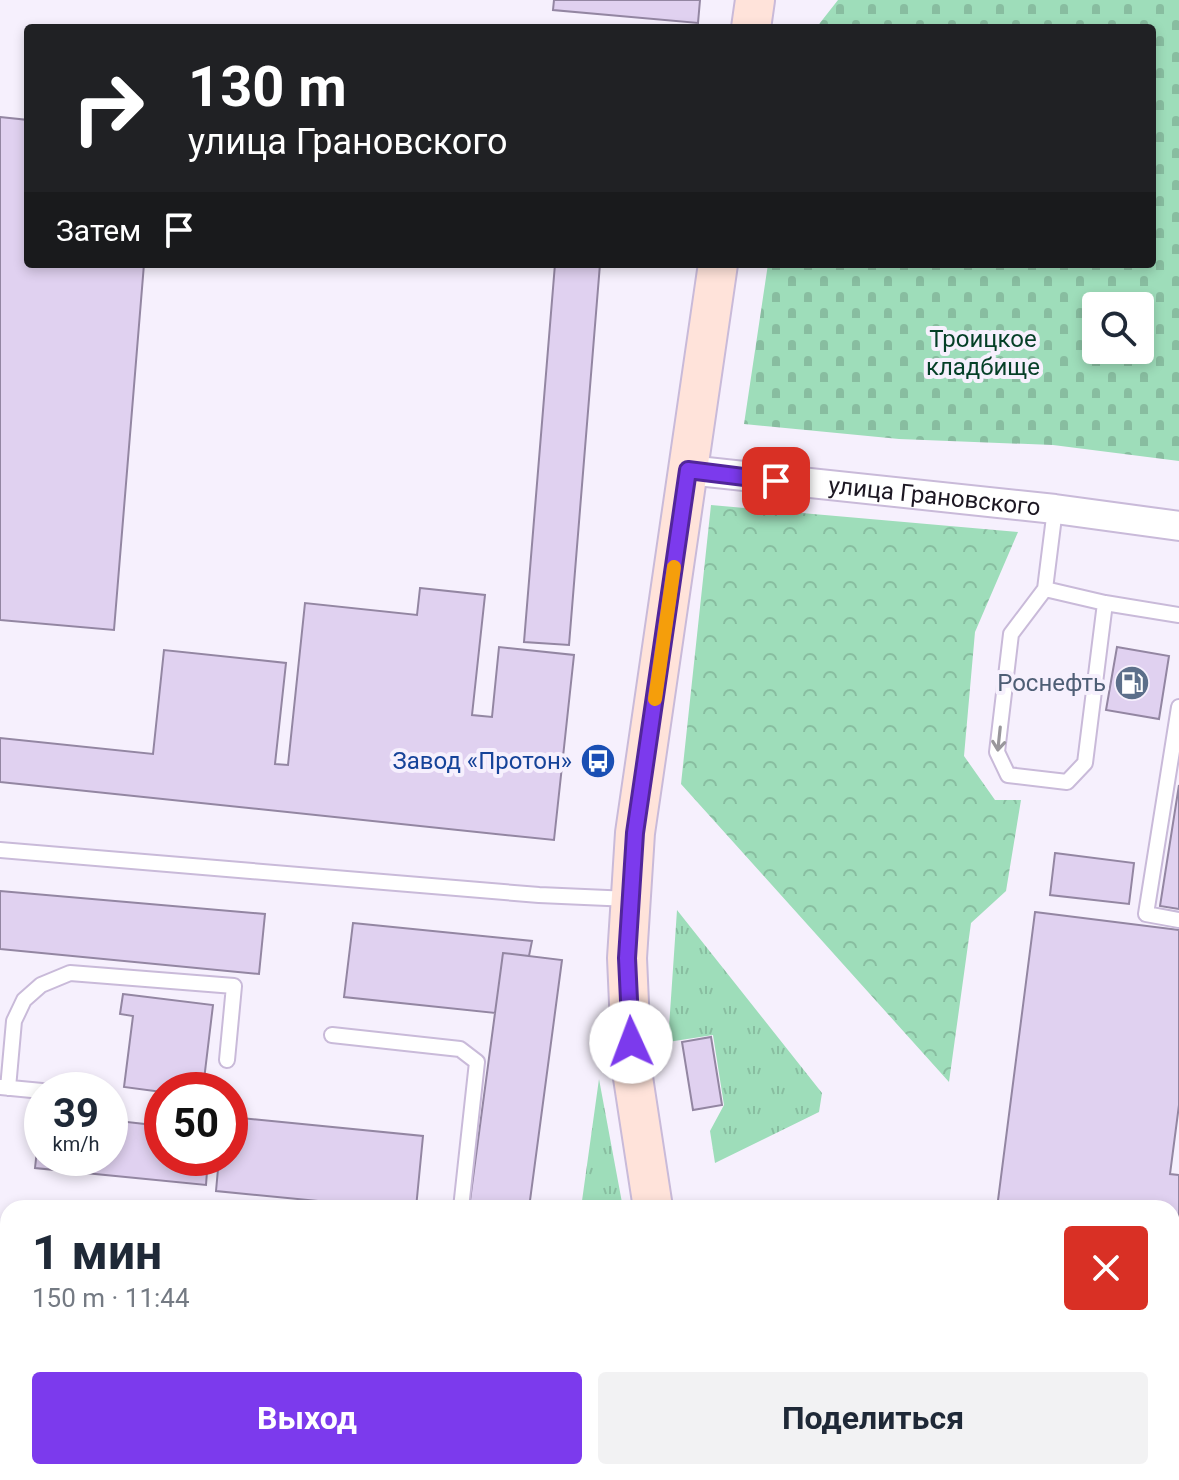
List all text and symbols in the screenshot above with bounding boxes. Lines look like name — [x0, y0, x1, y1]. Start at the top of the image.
text: 130 m — [188, 54, 347, 120]
icon: right — [56, 56, 160, 160]
text: улица Грановского — [188, 121, 508, 163]
icon: arrive — [157, 208, 201, 252]
text: Затем — [56, 213, 141, 248]
map controls — [1082, 292, 1154, 364]
button: search — [1082, 292, 1154, 364]
park label: Троицкое кладбище — [926, 325, 1040, 381]
pin — [742, 447, 810, 515]
icon: arrive — [754, 459, 798, 503]
street label: улица Грановского — [827, 471, 1042, 521]
fuel station icon: Роснефть — [1113, 664, 1151, 702]
place label: Роснефть — [997, 669, 1106, 697]
one-way arrow — [992, 725, 1007, 752]
bus stop icon: Завод «Протон» — [579, 742, 617, 780]
place label: Завод «Протон» — [393, 747, 572, 775]
position arrow — [589, 1000, 673, 1084]
speed limit sign: 50 — [144, 1072, 248, 1176]
text: 39 — [53, 1090, 99, 1137]
text: km/h — [53, 1132, 99, 1156]
text: 1 мин — [32, 1224, 162, 1281]
button: close — [1064, 1226, 1148, 1310]
text: 150 m · 11:44 — [32, 1283, 190, 1313]
button: Выход — [32, 1372, 582, 1464]
button: Поделиться — [598, 1372, 1148, 1464]

